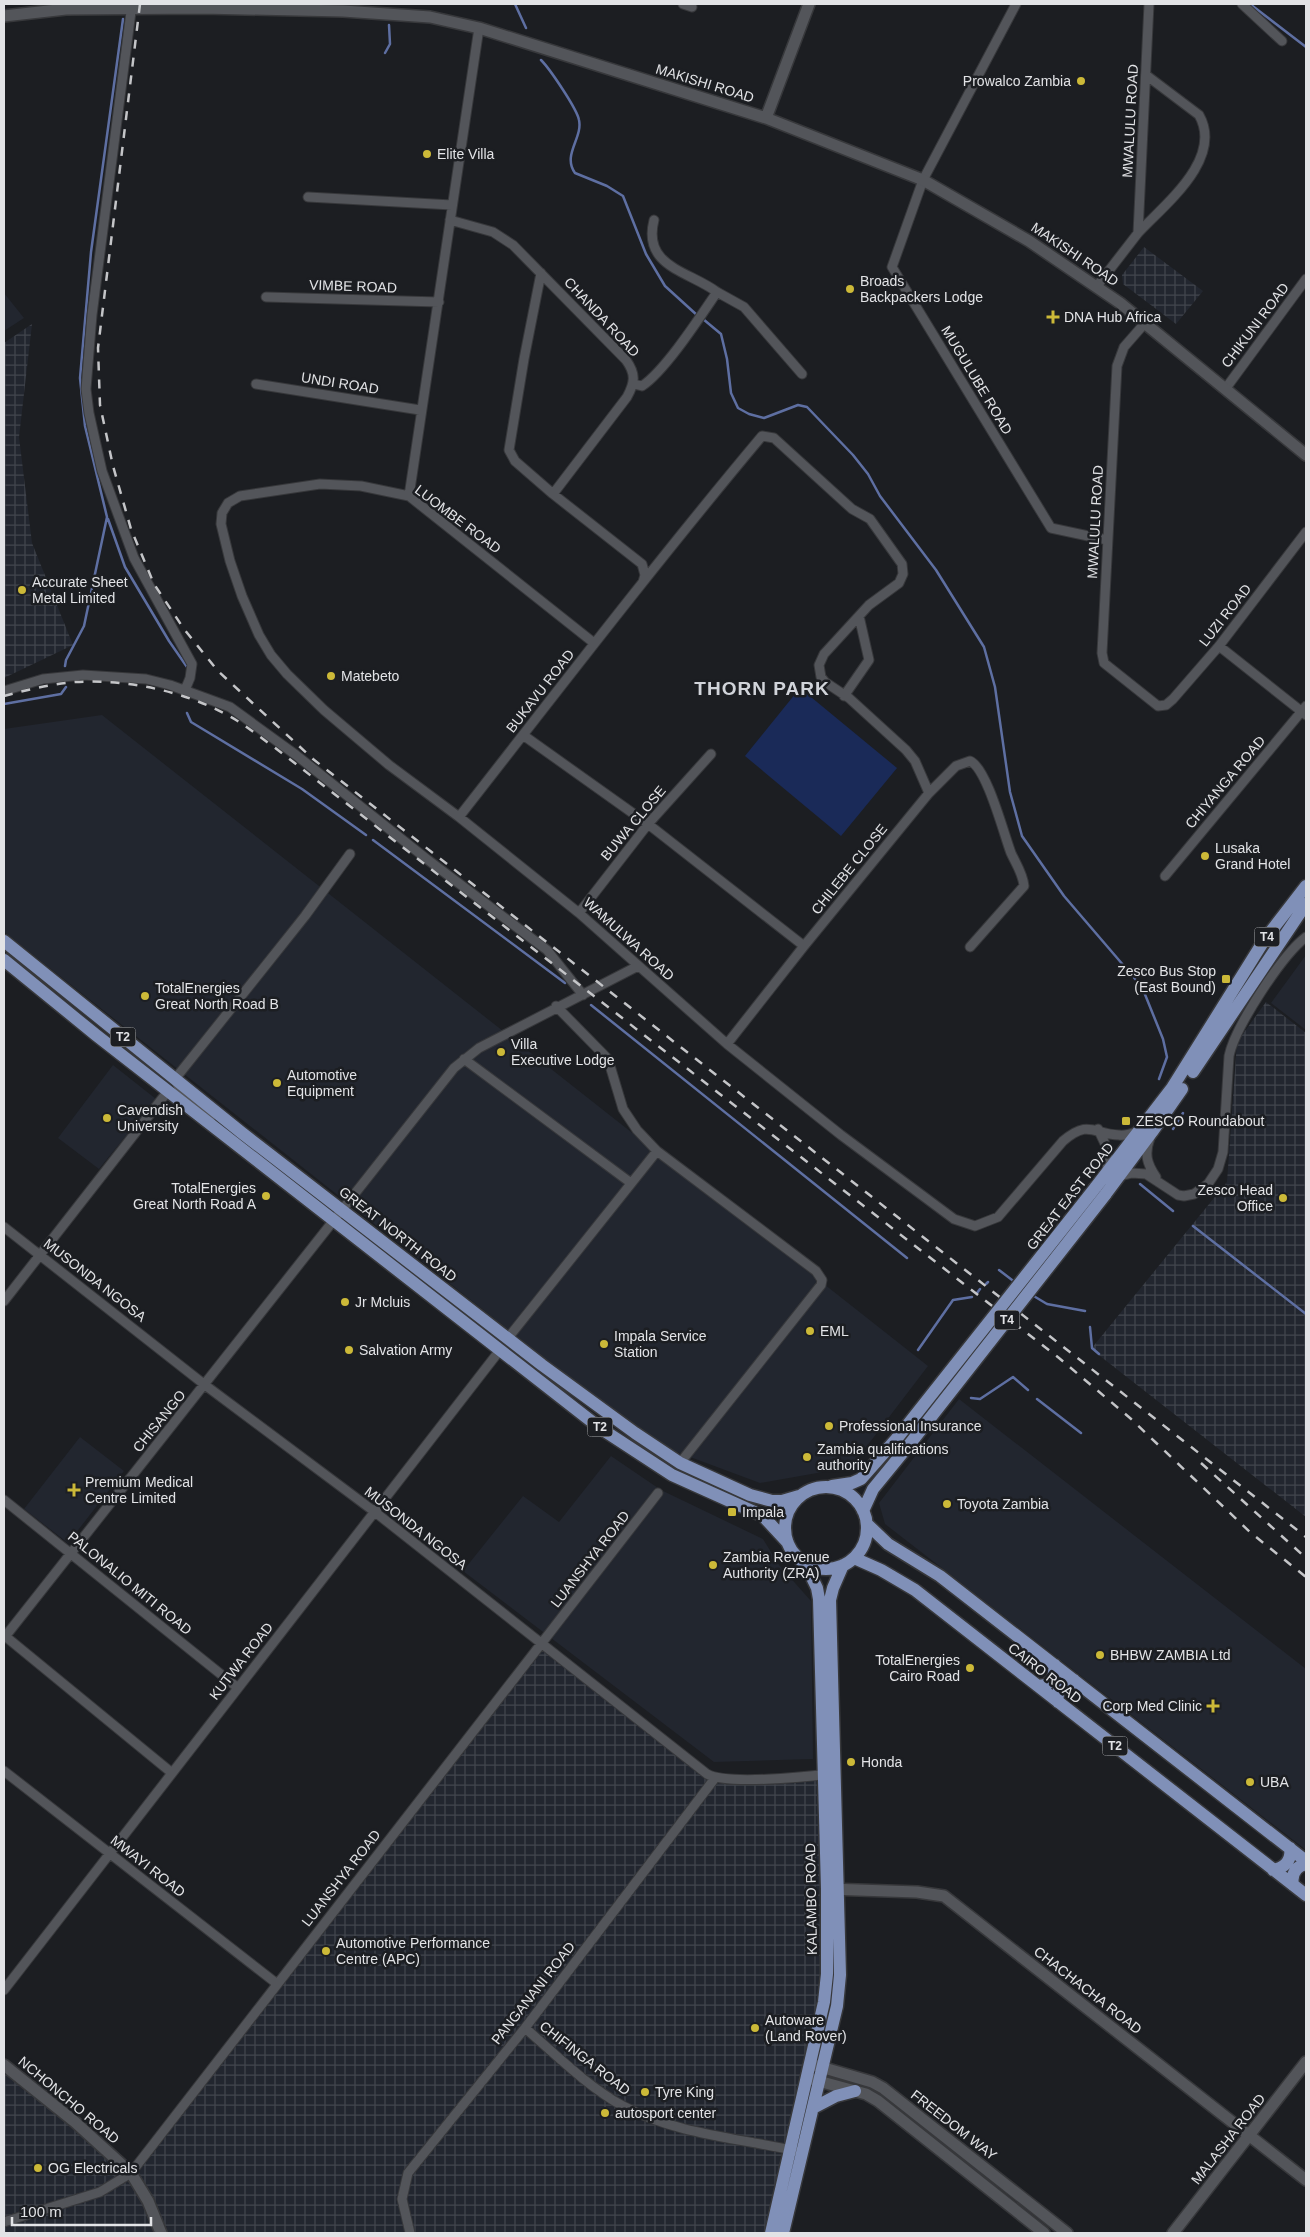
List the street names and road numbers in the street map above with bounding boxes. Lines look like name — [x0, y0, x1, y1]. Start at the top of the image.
street label: MAKISHI ROAD — [654, 60, 756, 106]
street label: MWALULU ROAD — [1119, 64, 1141, 178]
street label: MAKISHI ROAD — [1028, 219, 1122, 289]
street label: CHANDA ROAD — [561, 274, 643, 360]
street label: VIMBE ROAD — [309, 276, 397, 296]
street label: CHIKUNI ROAD — [1218, 279, 1292, 371]
street label: MUGULUBE ROAD — [938, 323, 1016, 437]
street label: UNDI ROAD — [300, 369, 380, 397]
street label: MWALULU ROAD — [1084, 465, 1106, 579]
street label: LUOMBE ROAD — [412, 481, 504, 557]
street label: LUZI ROAD — [1196, 581, 1254, 649]
street label: BUKAVU ROAD — [503, 646, 577, 736]
street label: CHIYANGA ROAD — [1182, 733, 1268, 831]
street label: BUWA CLOSE — [597, 783, 669, 863]
street label: CHILEBE CLOSE — [808, 821, 890, 917]
street label: WAMULWA ROAD — [580, 894, 678, 984]
road number: T4 — [1254, 928, 1280, 946]
road number: T2 — [110, 1028, 136, 1046]
street label: GREAT EAST ROAD — [1023, 1139, 1117, 1253]
street label: GREAT NORTH ROAD — [336, 1183, 460, 1285]
street label: MUSONDA NGOSA — [41, 1235, 150, 1325]
road number: T4 — [994, 1310, 1020, 1330]
street label: CHISANGO — [129, 1387, 189, 1455]
road number: T2 — [588, 1418, 612, 1436]
street label: MUSONDA NGOSA — [362, 1483, 471, 1573]
street label: LUANSHYA ROAD — [547, 1508, 633, 1610]
street label: PALONALIO MITI ROAD — [65, 1528, 195, 1638]
street label: KUTWA ROAD — [206, 1619, 276, 1703]
street label: CAIRO ROAD — [1005, 1639, 1085, 1707]
road number: T2 — [1102, 1736, 1128, 1755]
street label: LUANSHYA ROAD — [298, 1827, 384, 1929]
street label: MWAYI ROAD — [108, 1832, 188, 1900]
street label: KALAMBO ROAD — [802, 1843, 820, 1955]
street label: PANGANANI ROAD — [488, 1939, 578, 2047]
street label: CHACHACHA ROAD — [1031, 1943, 1145, 2037]
street label: CHIFINGA ROAD — [537, 2018, 633, 2098]
street label: NCHONCHO ROAD — [15, 2053, 123, 2147]
street label: FREEDOM WAY — [908, 2087, 1001, 2164]
street label: MALASHA ROAD — [1188, 2091, 1268, 2187]

